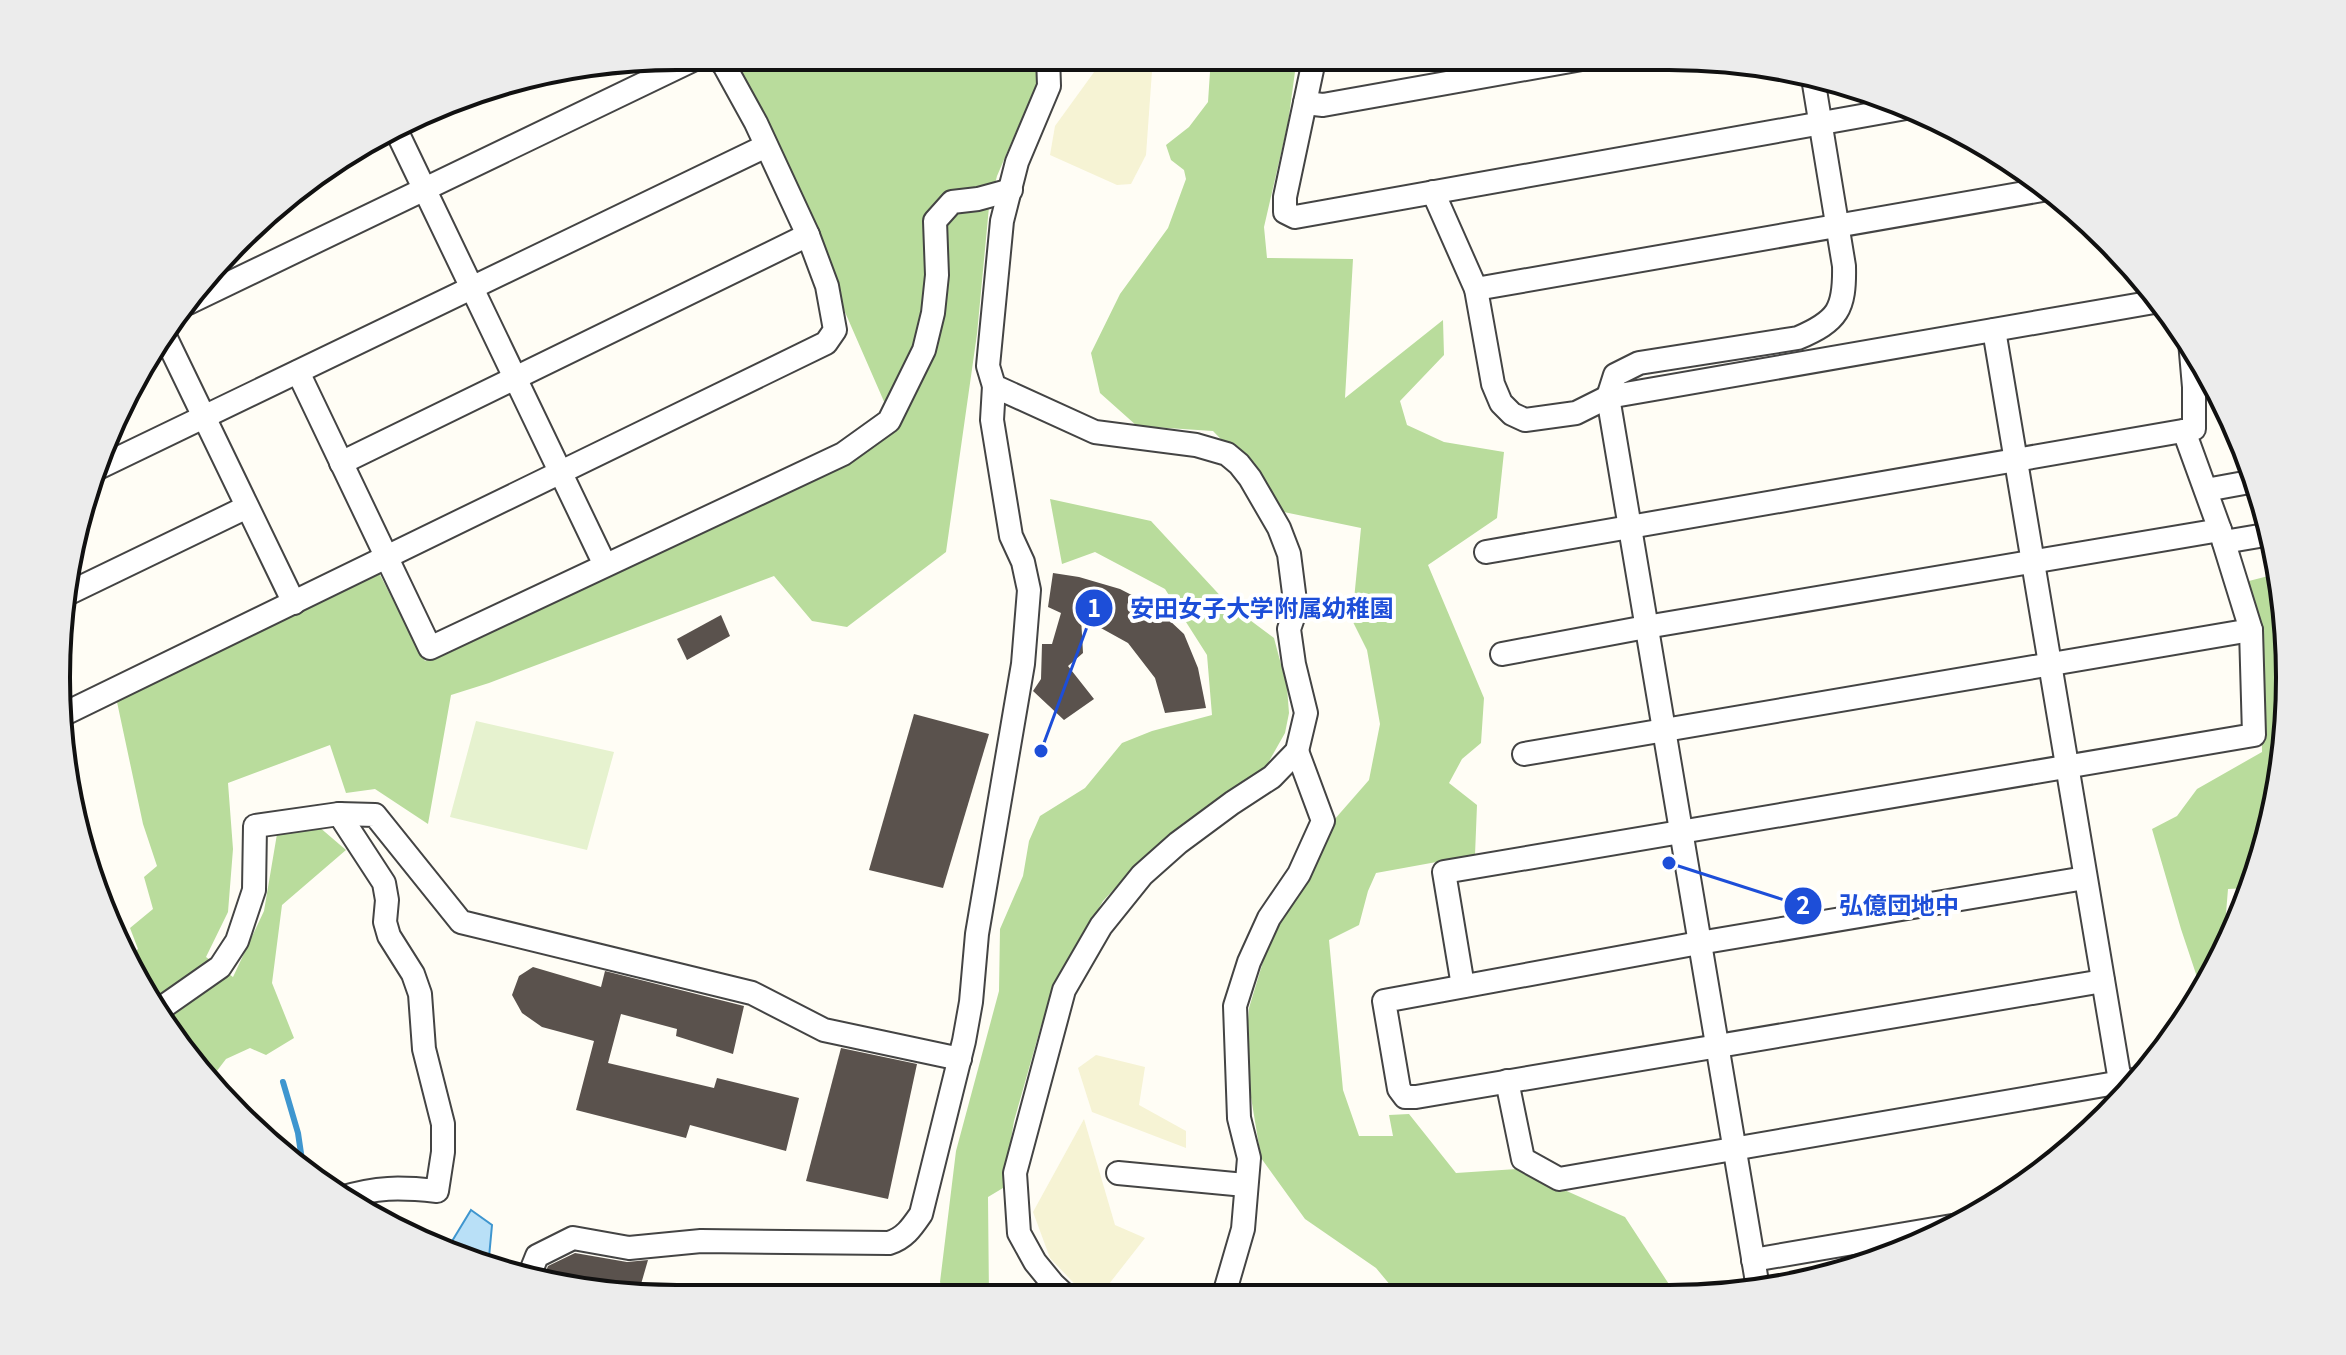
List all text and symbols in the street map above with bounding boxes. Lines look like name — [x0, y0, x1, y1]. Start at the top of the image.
callout: 安田女子大学附属幼稚園 — [1074, 584, 1410, 632]
text: 1 — [1087, 589, 1101, 624]
text: 安田女子大学附属幼稚園 — [1130, 589, 1394, 624]
callout: 弘億団地中 — [1783, 882, 1975, 930]
text: 2 — [1796, 886, 1810, 921]
text: 弘億団地中 — [1839, 886, 1959, 921]

